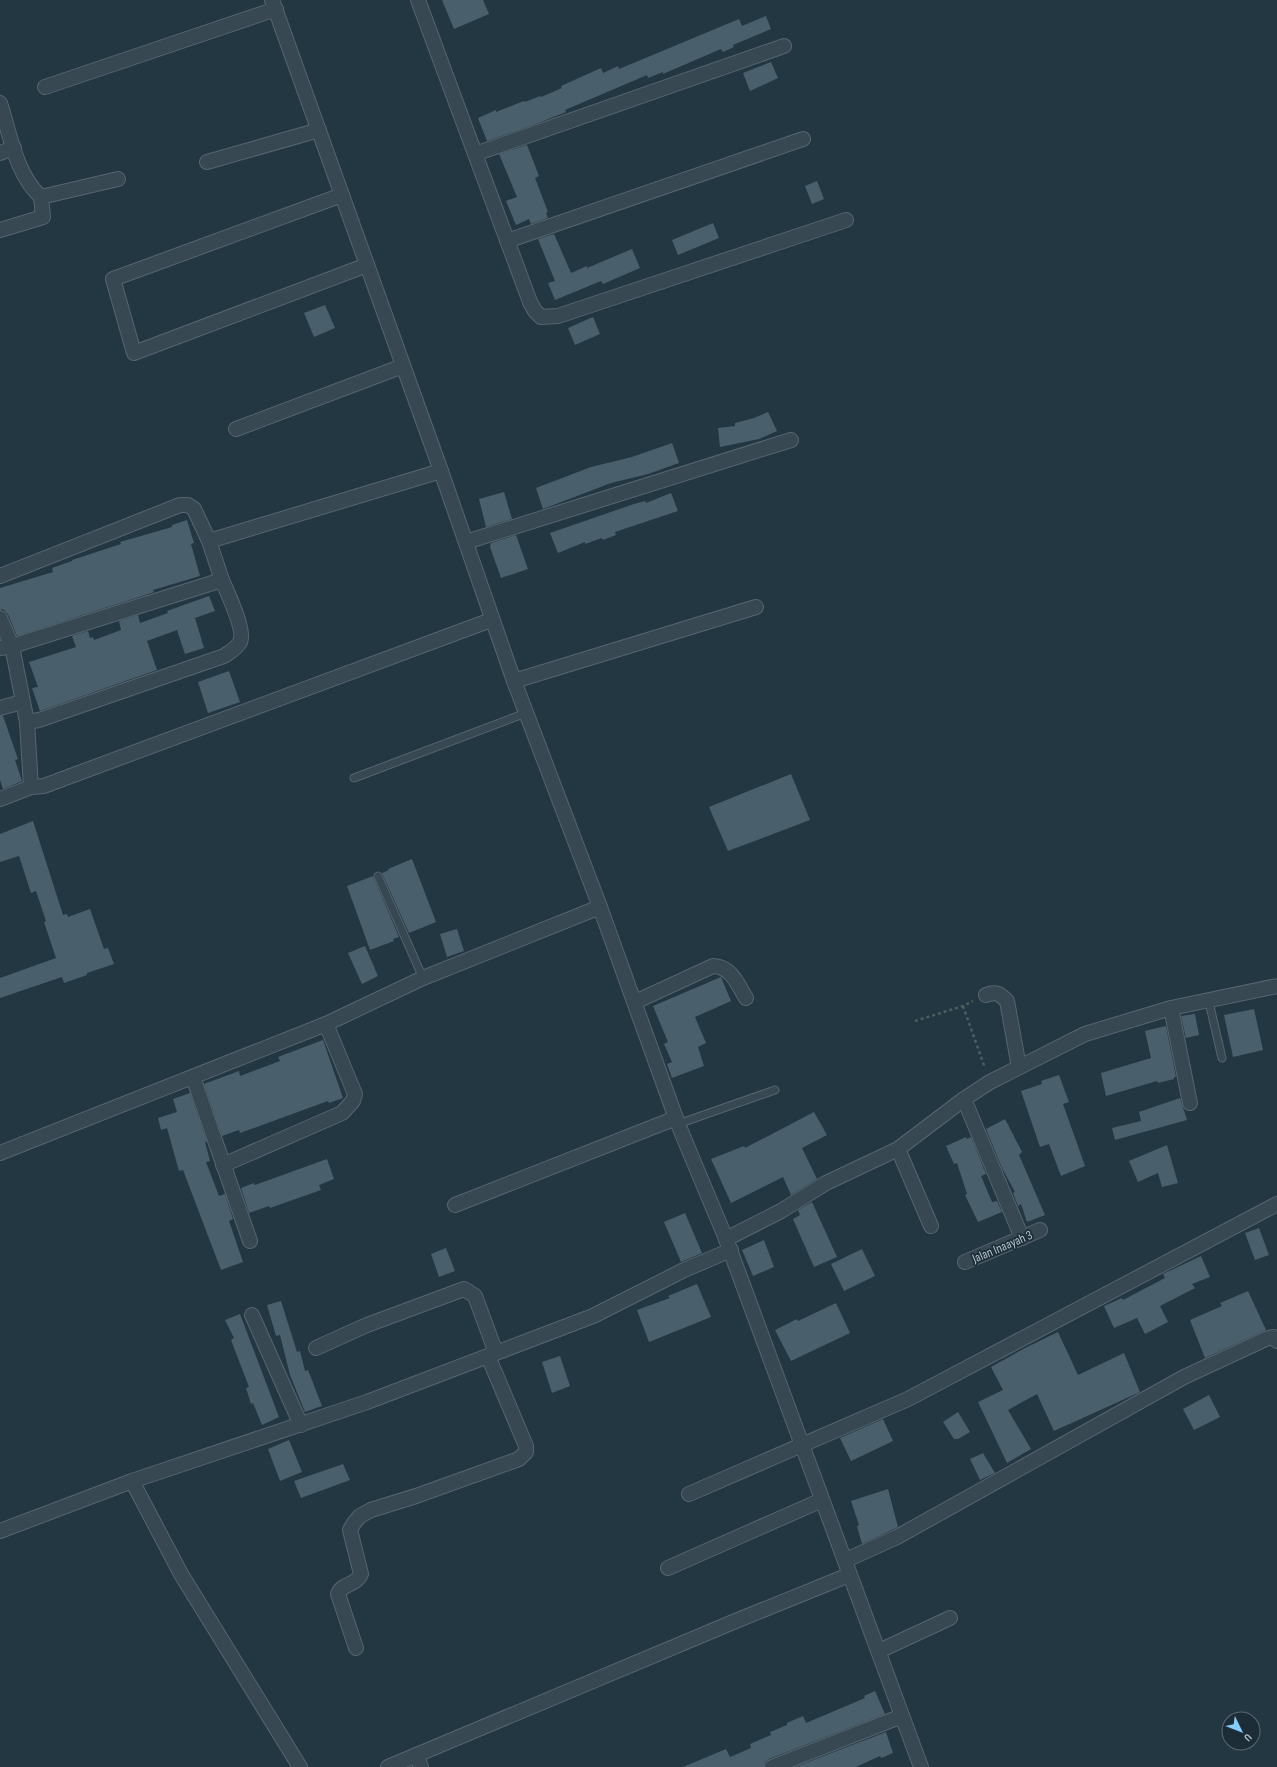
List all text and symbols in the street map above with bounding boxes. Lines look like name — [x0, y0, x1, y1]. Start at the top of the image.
street label: Jalan Inaayah 3 — [969, 1227, 1035, 1267]
north arrow — [1221, 1711, 1261, 1751]
text: U — [1241, 1731, 1255, 1744]

